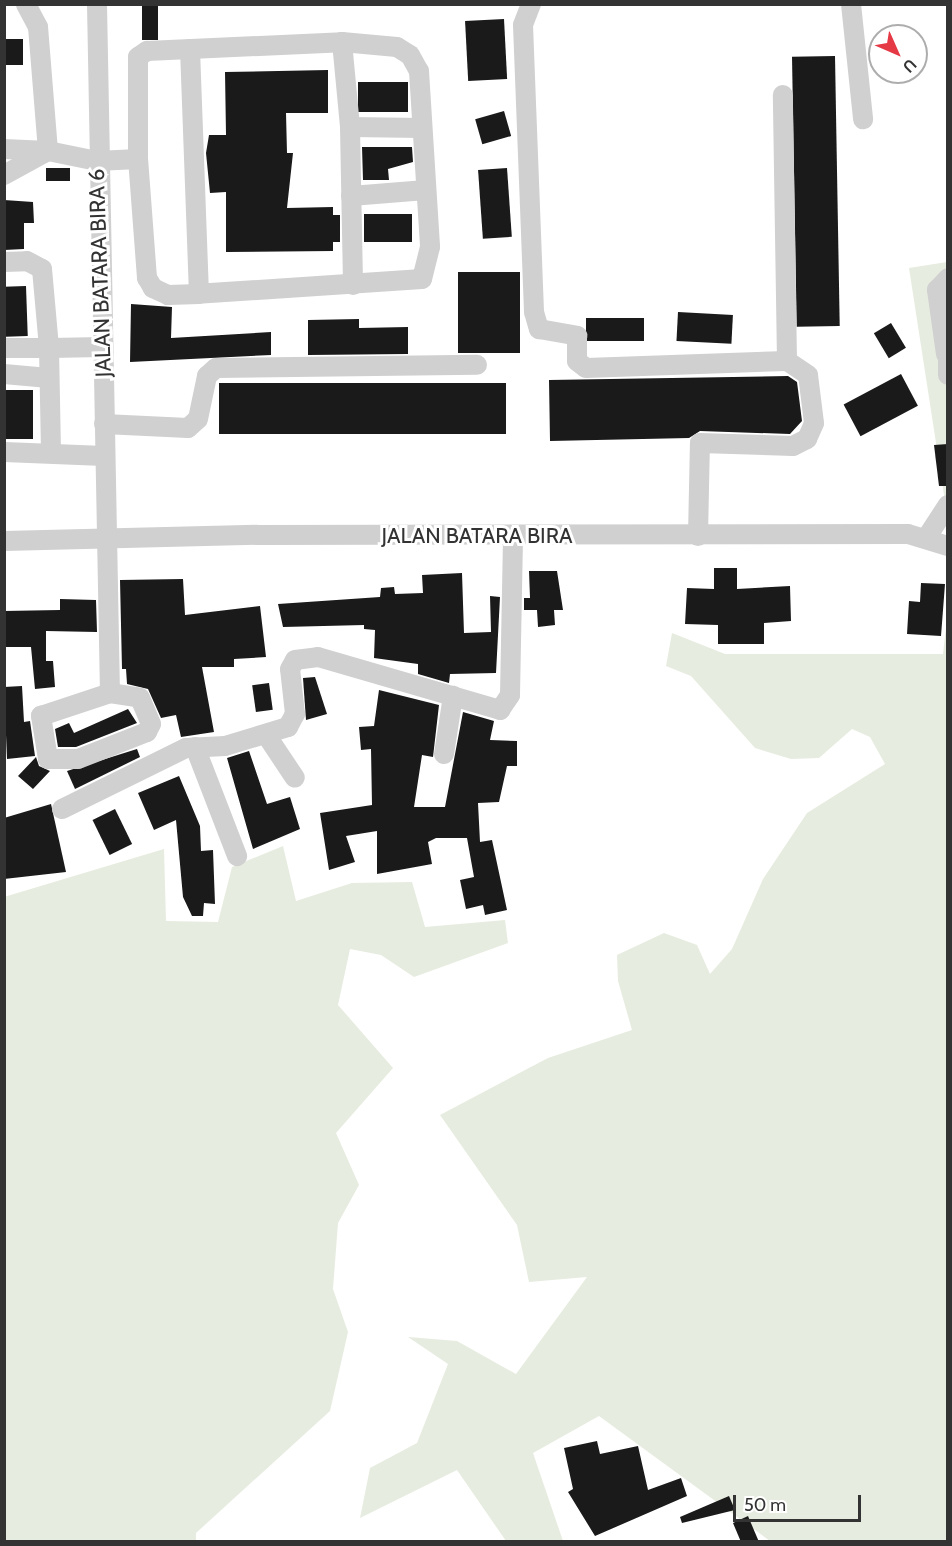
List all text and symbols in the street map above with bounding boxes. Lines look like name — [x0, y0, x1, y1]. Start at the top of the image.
north arrow — [868, 24, 928, 84]
text: U — [899, 55, 920, 76]
street label: JALAN BATARA BIRA 6 — [83, 168, 117, 378]
street label: JALAN BATARA BIRA — [381, 523, 573, 549]
scale bar — [736, 1483, 864, 1521]
text: 50 m — [744, 1494, 786, 1516]

